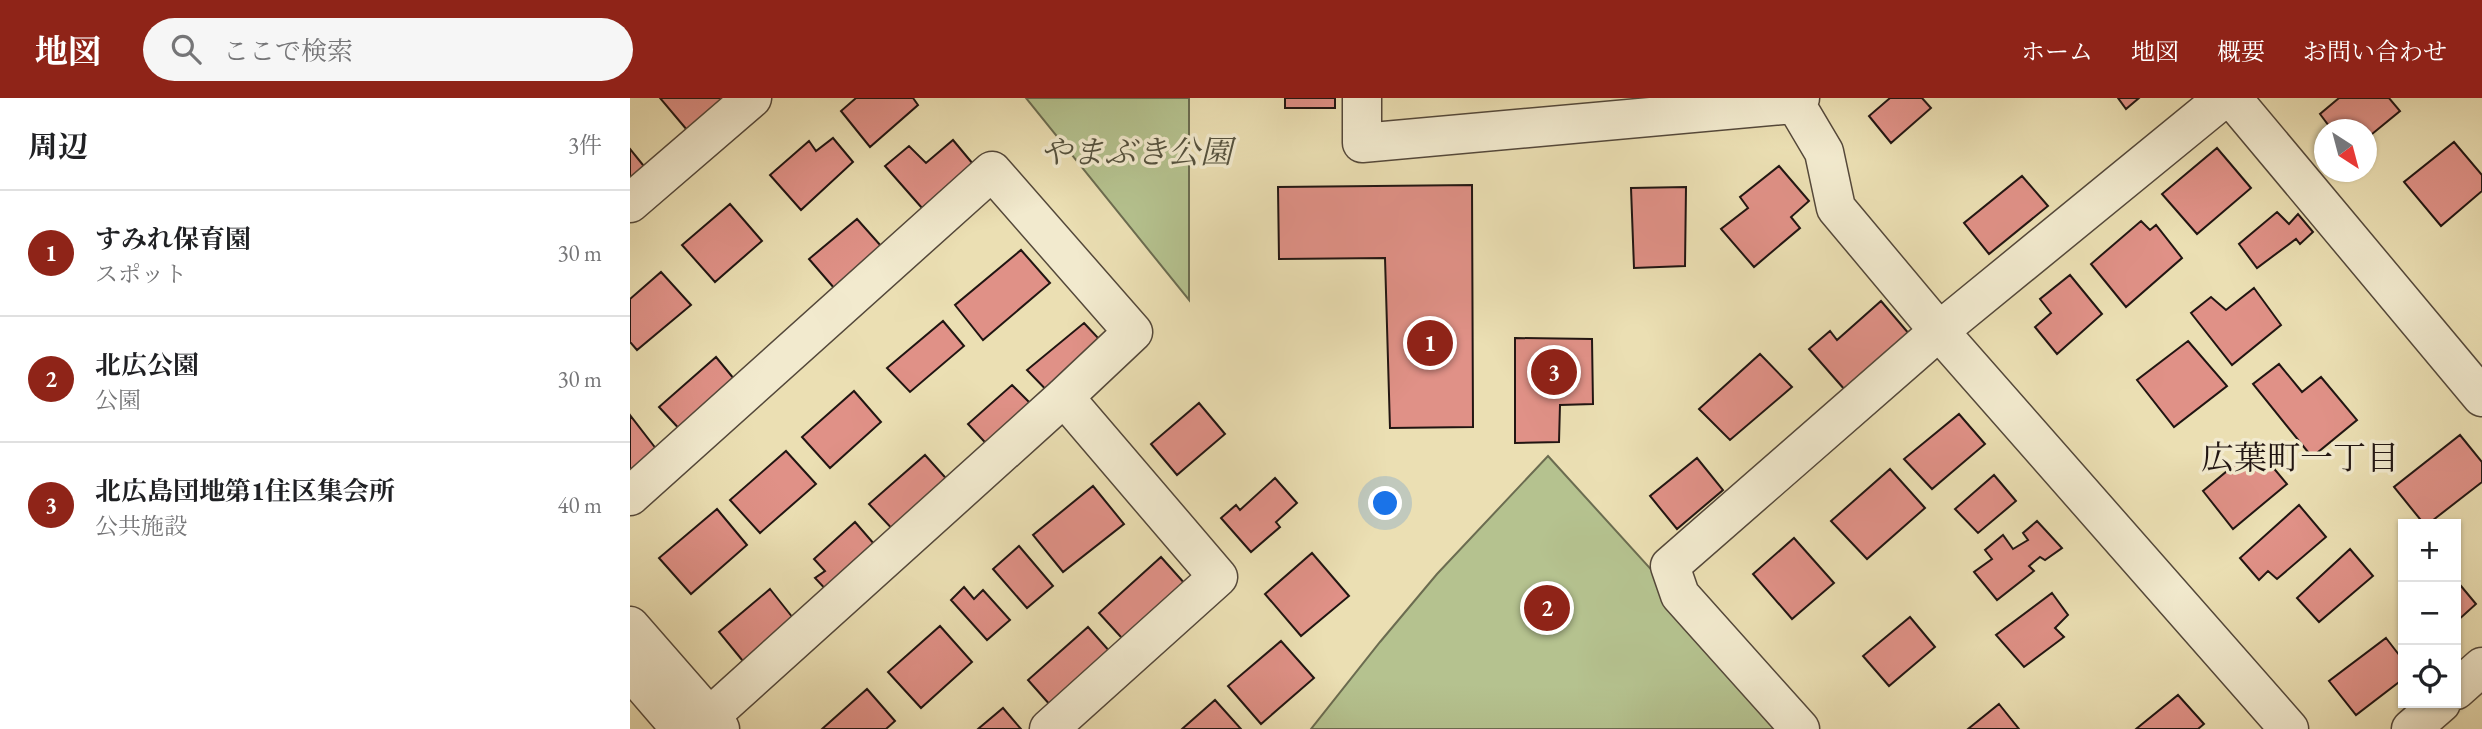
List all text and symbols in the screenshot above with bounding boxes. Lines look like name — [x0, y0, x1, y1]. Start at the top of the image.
search box — [143, 18, 633, 81]
text: 地図 — [35, 30, 101, 73]
icon: search — [167, 30, 205, 68]
text: ここで検索 — [223, 34, 353, 68]
text: ホーム — [2021, 36, 2093, 67]
text: 地図 — [2131, 36, 2179, 67]
text: 概要 — [2217, 36, 2265, 67]
text: お問い合わせ — [2303, 36, 2447, 67]
north arrow — [2314, 119, 2377, 182]
text: 周辺 — [28, 127, 88, 166]
text: 3件 — [568, 130, 602, 160]
park label: やまぶき公園 — [1040, 131, 1237, 173]
text: すみれ保育園 — [95, 222, 251, 256]
text: 1 — [45, 238, 57, 268]
text: 30 m — [557, 238, 602, 268]
text: スポット — [95, 259, 187, 289]
pin: 1 — [1407, 317, 1453, 369]
pin: 3 — [1531, 346, 1577, 398]
text: 北広公園 — [95, 348, 199, 382]
text: 2 — [45, 364, 57, 394]
text: 30 m — [557, 364, 602, 394]
text: 公園 — [95, 385, 141, 415]
district label: 広葉町一丁目 — [2201, 436, 2399, 479]
text: 北広島団地第1住区集会所 — [95, 474, 395, 508]
your location — [1368, 486, 1402, 520]
text: 3 — [45, 490, 57, 520]
text: 40 m — [557, 490, 602, 520]
text: 公共施設 — [95, 511, 187, 541]
map controls — [2398, 519, 2461, 708]
button: + — [2398, 519, 2461, 582]
pin: 2 — [1524, 582, 1570, 634]
button: − — [2398, 582, 2461, 645]
button: locate — [2398, 645, 2461, 708]

